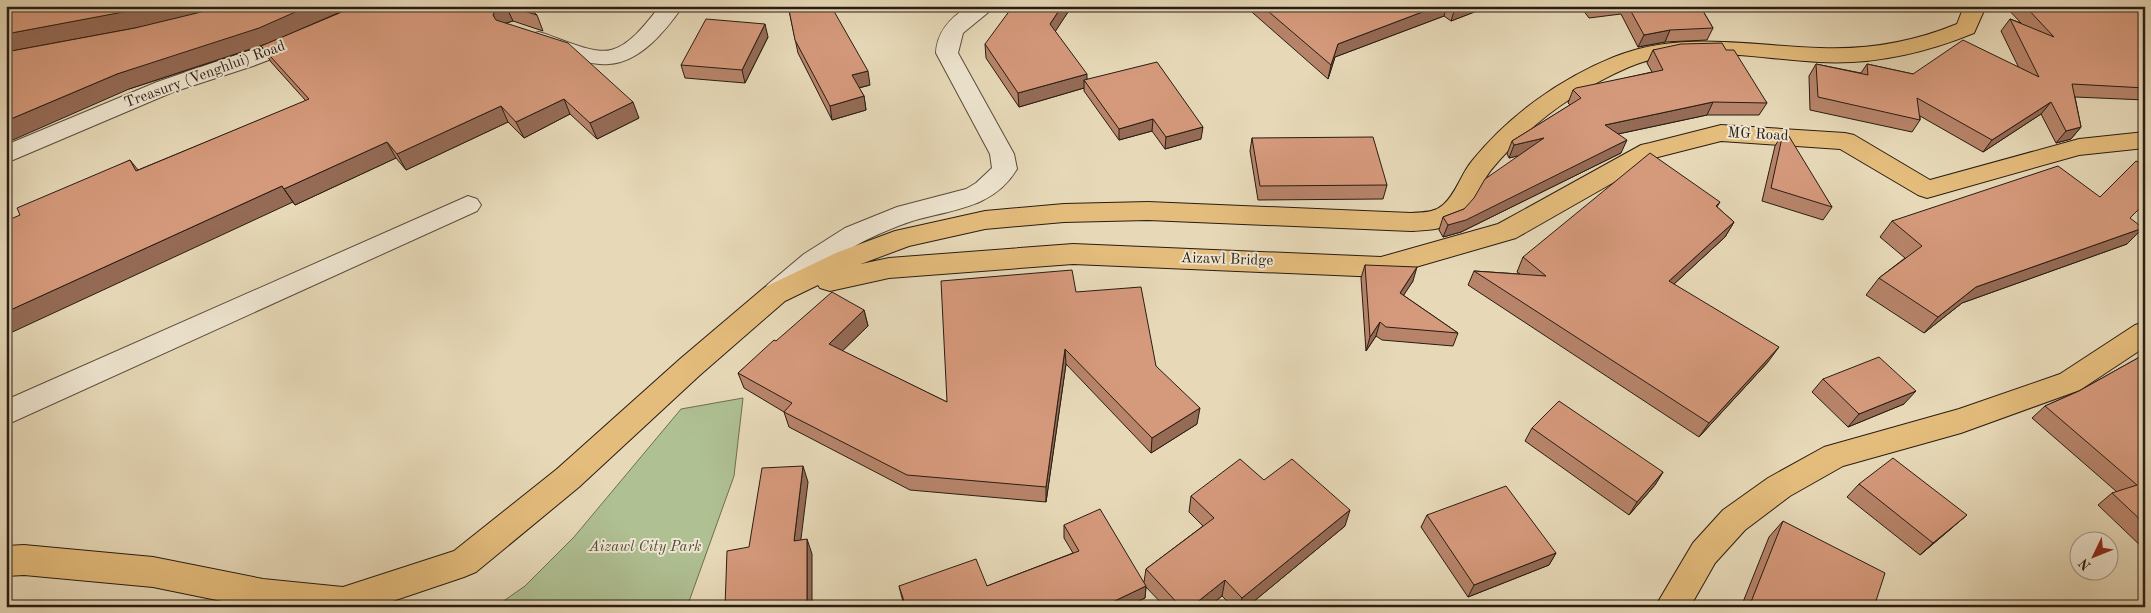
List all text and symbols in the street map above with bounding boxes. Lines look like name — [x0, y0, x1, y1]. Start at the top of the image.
street label: Treasury (Venghlui) Road — [122, 39, 288, 111]
street label: MG Road — [1727, 126, 1789, 144]
street label: Aizawl Bridge — [1181, 251, 1274, 269]
north arrow — [2068, 530, 2118, 580]
park label: Aizawl City Park — [588, 540, 701, 555]
text: N — [2076, 555, 2094, 573]

